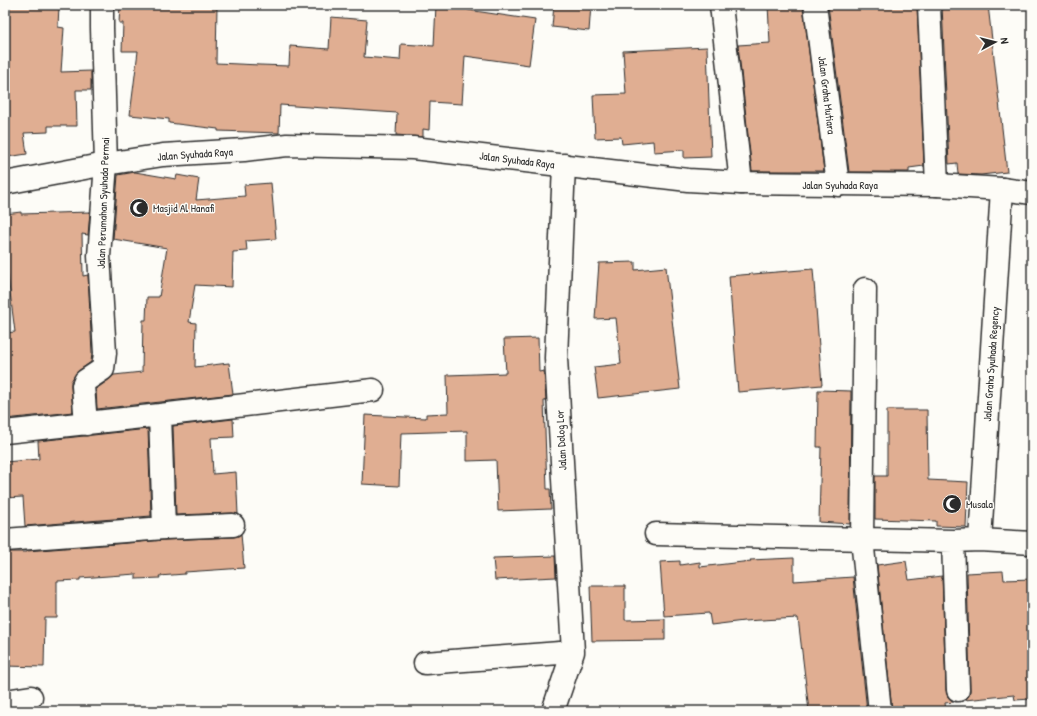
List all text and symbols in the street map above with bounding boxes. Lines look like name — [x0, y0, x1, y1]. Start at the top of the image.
north arrow — [975, 22, 1015, 62]
text: N — [998, 37, 1012, 45]
street label: Jalan Graha Mutiara — [815, 55, 839, 135]
street label: Jalan Perumahan Syuhada Permai — [94, 137, 112, 269]
street label: Jalan Syuhada Raya — [157, 144, 234, 164]
street label: Jalan Syuhada Raya — [479, 148, 556, 172]
street label: Jalan Syuhada Raya — [802, 178, 878, 192]
mosque icon: Masjid Al Hanafi — [128, 197, 150, 219]
place label: Masjid Al Hanafi — [153, 201, 215, 215]
street label: Jalan Graha Syuhada Regency — [980, 306, 1002, 422]
street label: Jalan Dolog Lor — [552, 409, 570, 470]
mosque icon: Musala — [941, 493, 963, 515]
place label: Musala — [966, 497, 993, 511]

